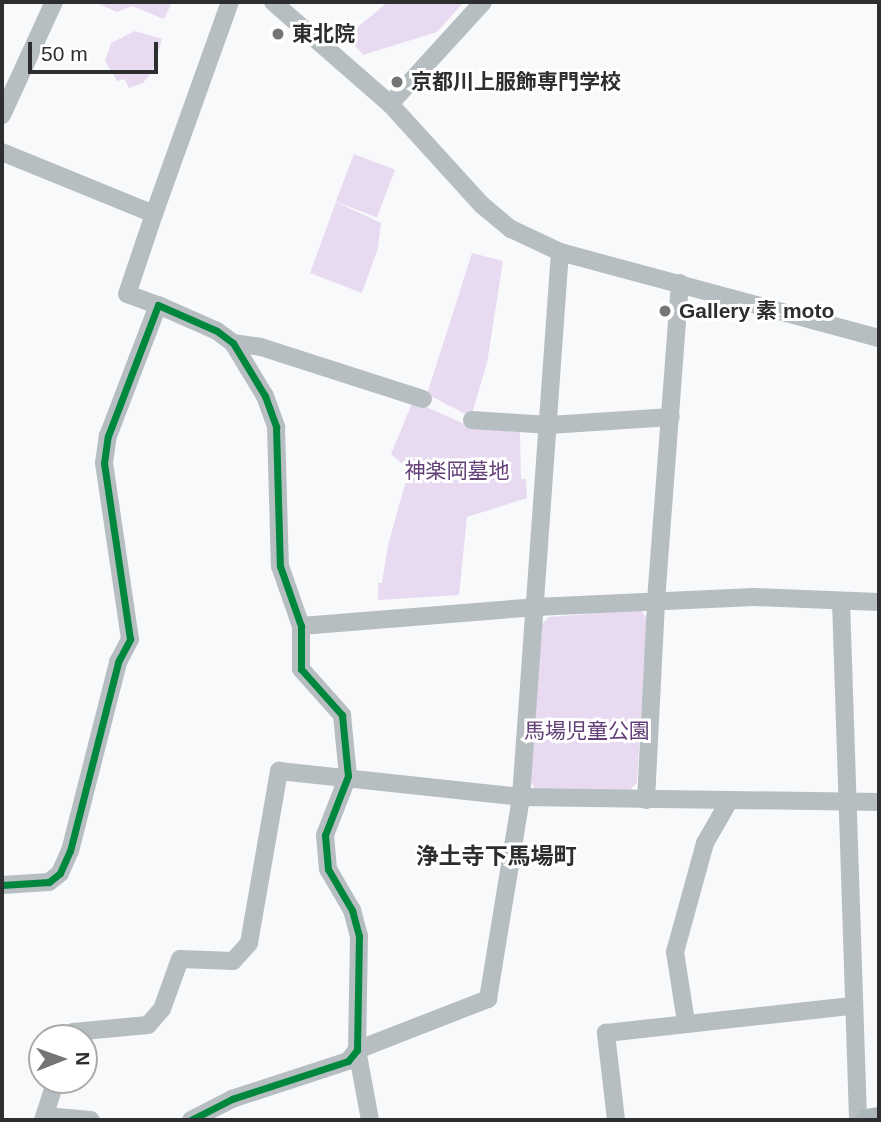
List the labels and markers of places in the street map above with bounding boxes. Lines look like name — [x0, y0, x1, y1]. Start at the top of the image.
place label: 東北院 — [292, 21, 355, 47]
marker: 東北院 — [270, 26, 286, 42]
place label: 京都川上服飾専門学校 — [411, 69, 621, 95]
marker: 京都川上服飾専門学校 — [389, 74, 405, 90]
place label: Gallery 素 moto — [679, 298, 834, 324]
marker: Gallery 素 moto — [657, 303, 673, 319]

